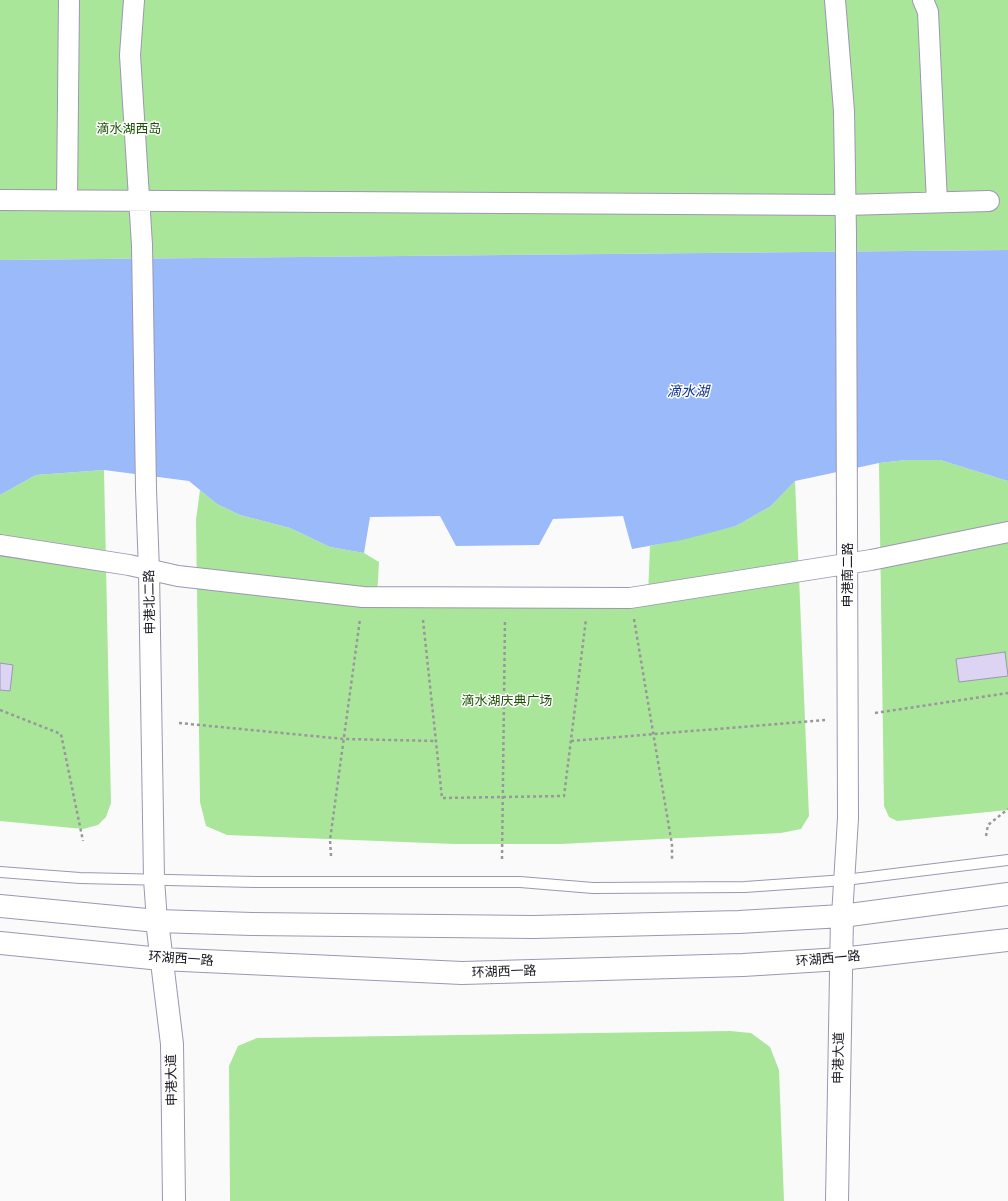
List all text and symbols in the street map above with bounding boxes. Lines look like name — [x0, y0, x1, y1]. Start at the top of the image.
park label: 滴水湖西岛 — [97, 121, 161, 137]
water label: 滴水湖 — [667, 384, 709, 400]
street label: 申港南二路 — [840, 543, 856, 607]
street label: 申港北二路 — [142, 569, 158, 635]
park label: 滴水湖庆典广场 — [462, 693, 552, 709]
street label: 环湖西一路 — [795, 948, 861, 970]
street label: 环湖西一路 — [148, 949, 214, 969]
street label: 环湖西一路 — [471, 963, 537, 981]
street label: 申港大道 — [831, 1032, 847, 1084]
street label: 申港大道 — [164, 1054, 180, 1106]

